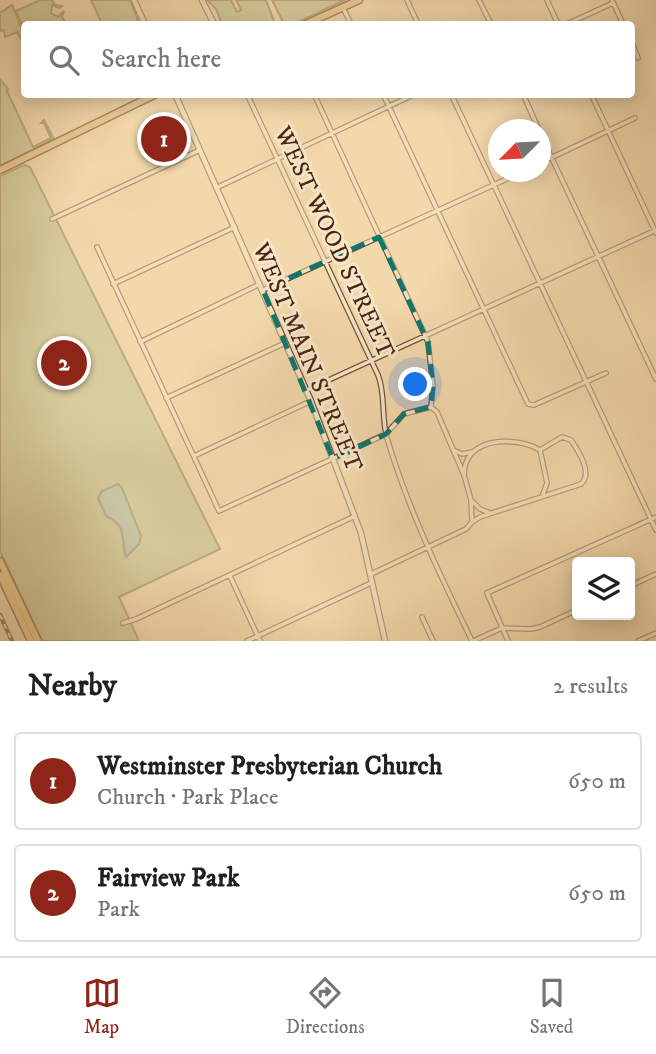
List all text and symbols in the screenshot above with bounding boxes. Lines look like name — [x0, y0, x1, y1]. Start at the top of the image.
search box — [21, 21, 635, 98]
icon: search — [45, 41, 83, 79]
text: Search here — [101, 43, 221, 76]
pin: 1 — [141, 113, 187, 165]
north arrow — [488, 119, 551, 182]
street label: WEST WOOD STREET — [267, 121, 401, 363]
street label: WEST MAIN STREET — [245, 238, 369, 476]
pin: 2 — [41, 337, 87, 389]
your location — [398, 367, 432, 401]
map controls — [572, 557, 635, 620]
button: layers — [572, 557, 635, 620]
text: Nearby — [28, 668, 117, 705]
text: 2 results — [553, 672, 628, 701]
text: Westminster Presbyterian Church — [97, 750, 442, 783]
text: 1 — [49, 767, 57, 796]
text: 650 m — [568, 767, 626, 796]
text: Church · Park Place — [97, 783, 278, 812]
text: Fairview Park — [97, 862, 240, 895]
text: 2 — [47, 879, 59, 908]
text: 650 m — [568, 879, 626, 908]
text: Park — [97, 895, 140, 924]
tab: Map — [83, 974, 121, 1039]
tab: Directions — [286, 974, 365, 1039]
tab: Saved — [530, 974, 573, 1039]

